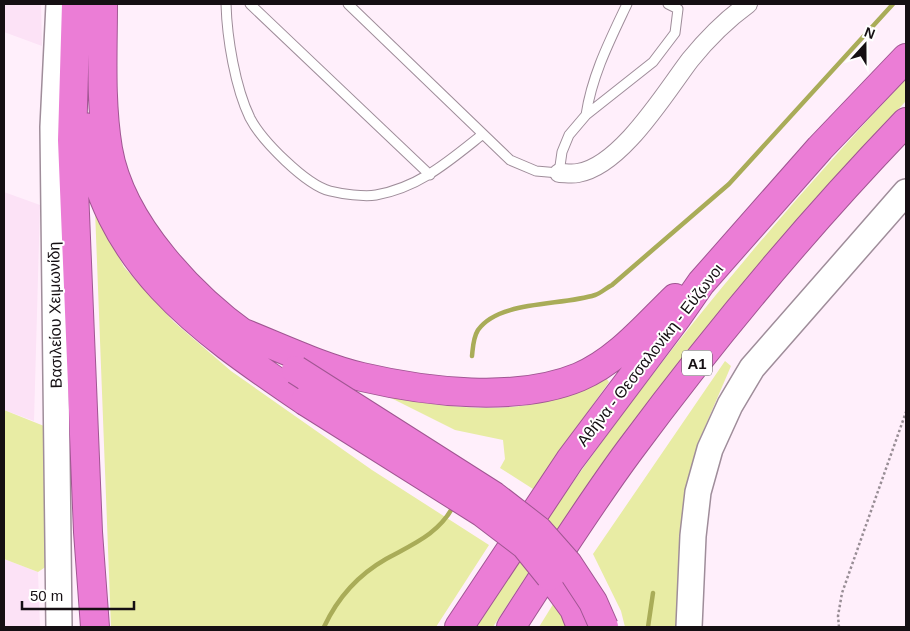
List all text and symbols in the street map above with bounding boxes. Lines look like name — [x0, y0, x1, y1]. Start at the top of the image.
north arrow — [840, 20, 890, 70]
text: N — [862, 24, 877, 42]
street label: Βασιλείου Χειμωνίδη — [45, 242, 65, 388]
street label: Αθήνα - Θεσσαλονίκη - Εύζωνοι — [574, 260, 727, 450]
road number: Α1 — [682, 350, 712, 376]
scale bar — [22, 578, 135, 610]
text: 50 m — [30, 587, 63, 604]

